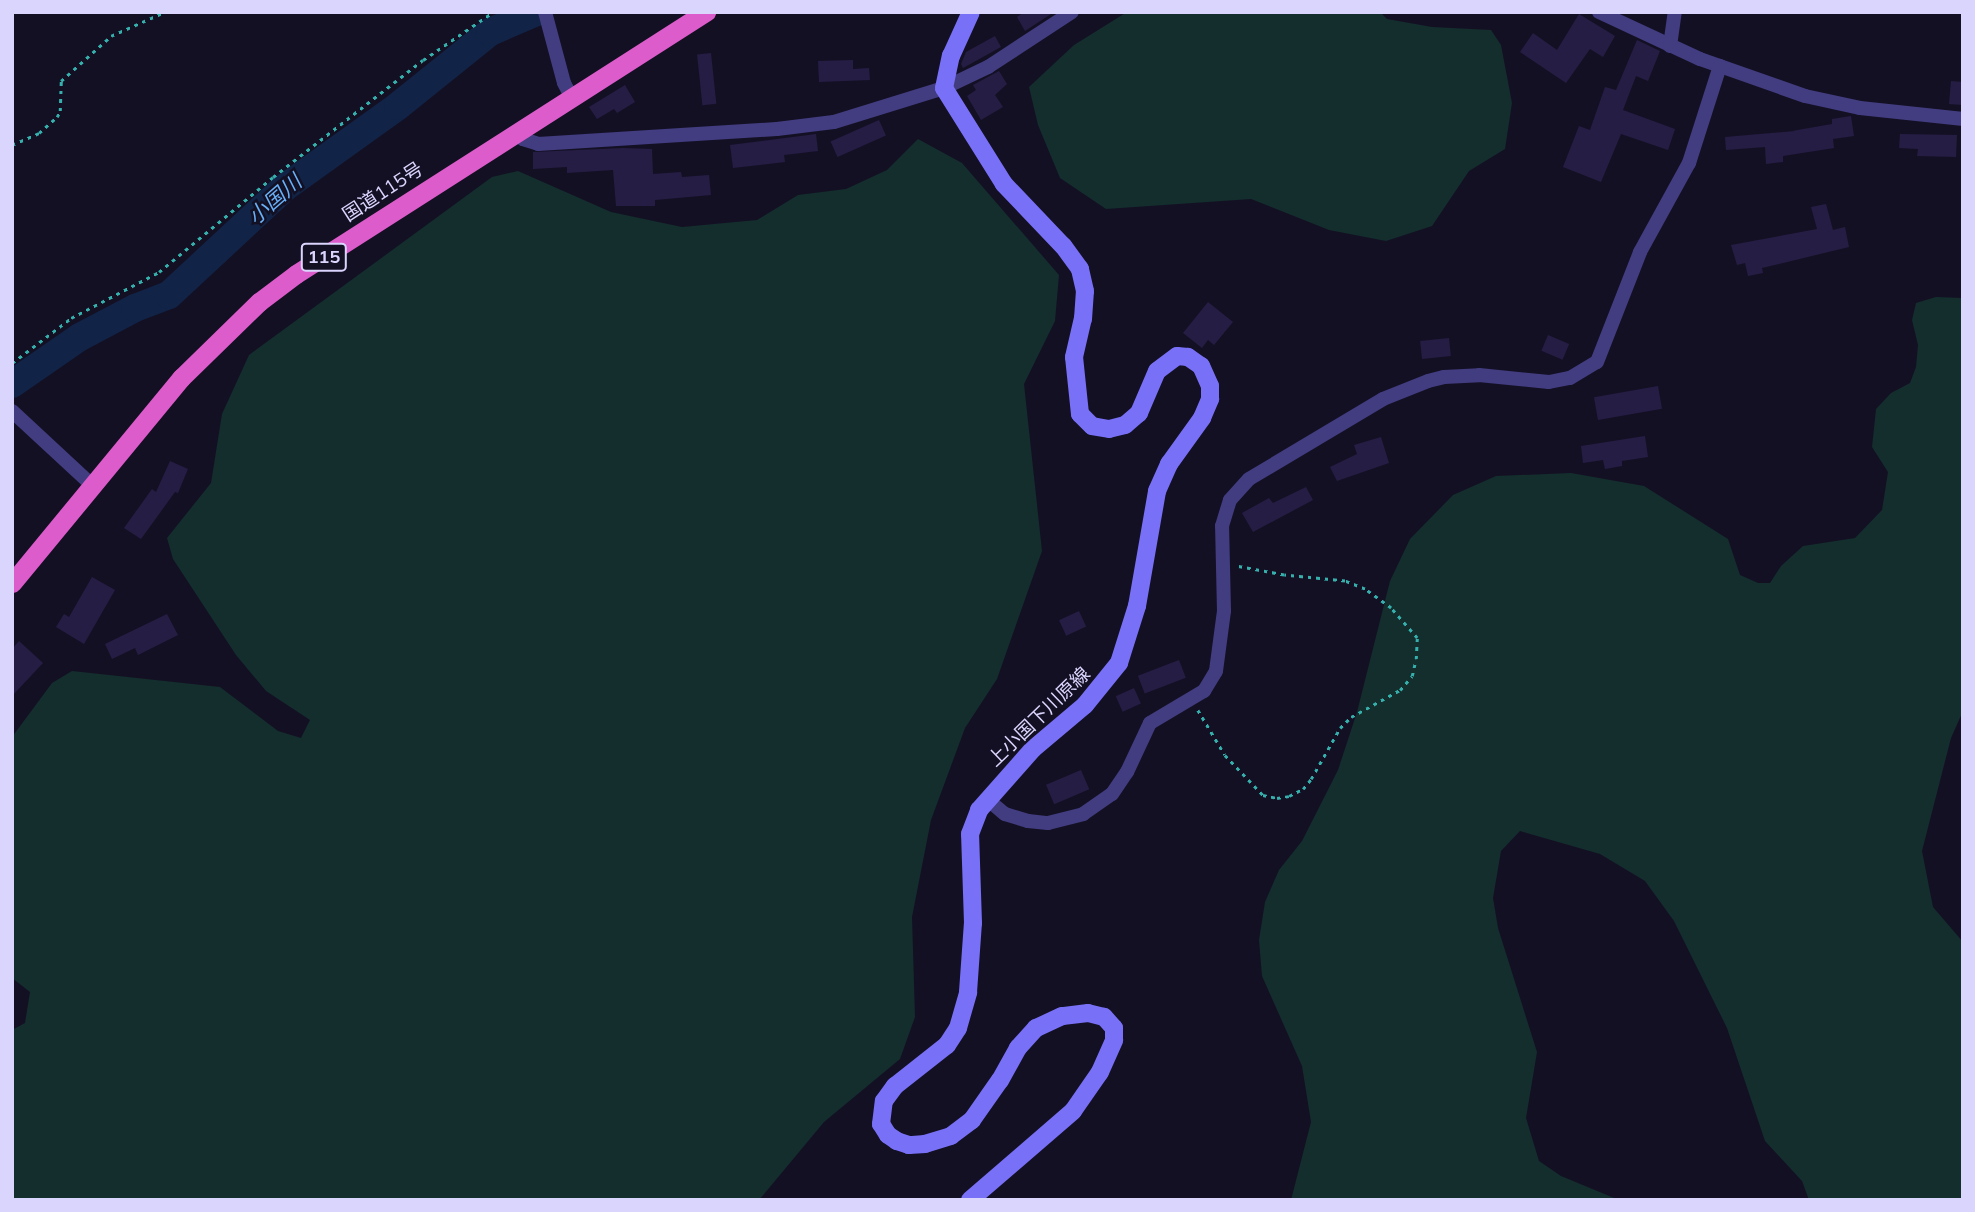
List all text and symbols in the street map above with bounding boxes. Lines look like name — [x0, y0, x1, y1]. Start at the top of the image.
street label: 国道115号 — [339, 158, 427, 226]
water label: 小国川 — [242, 169, 306, 229]
road number: 115 — [300, 243, 348, 272]
street label: 上小国下川原線 — [983, 663, 1095, 771]

